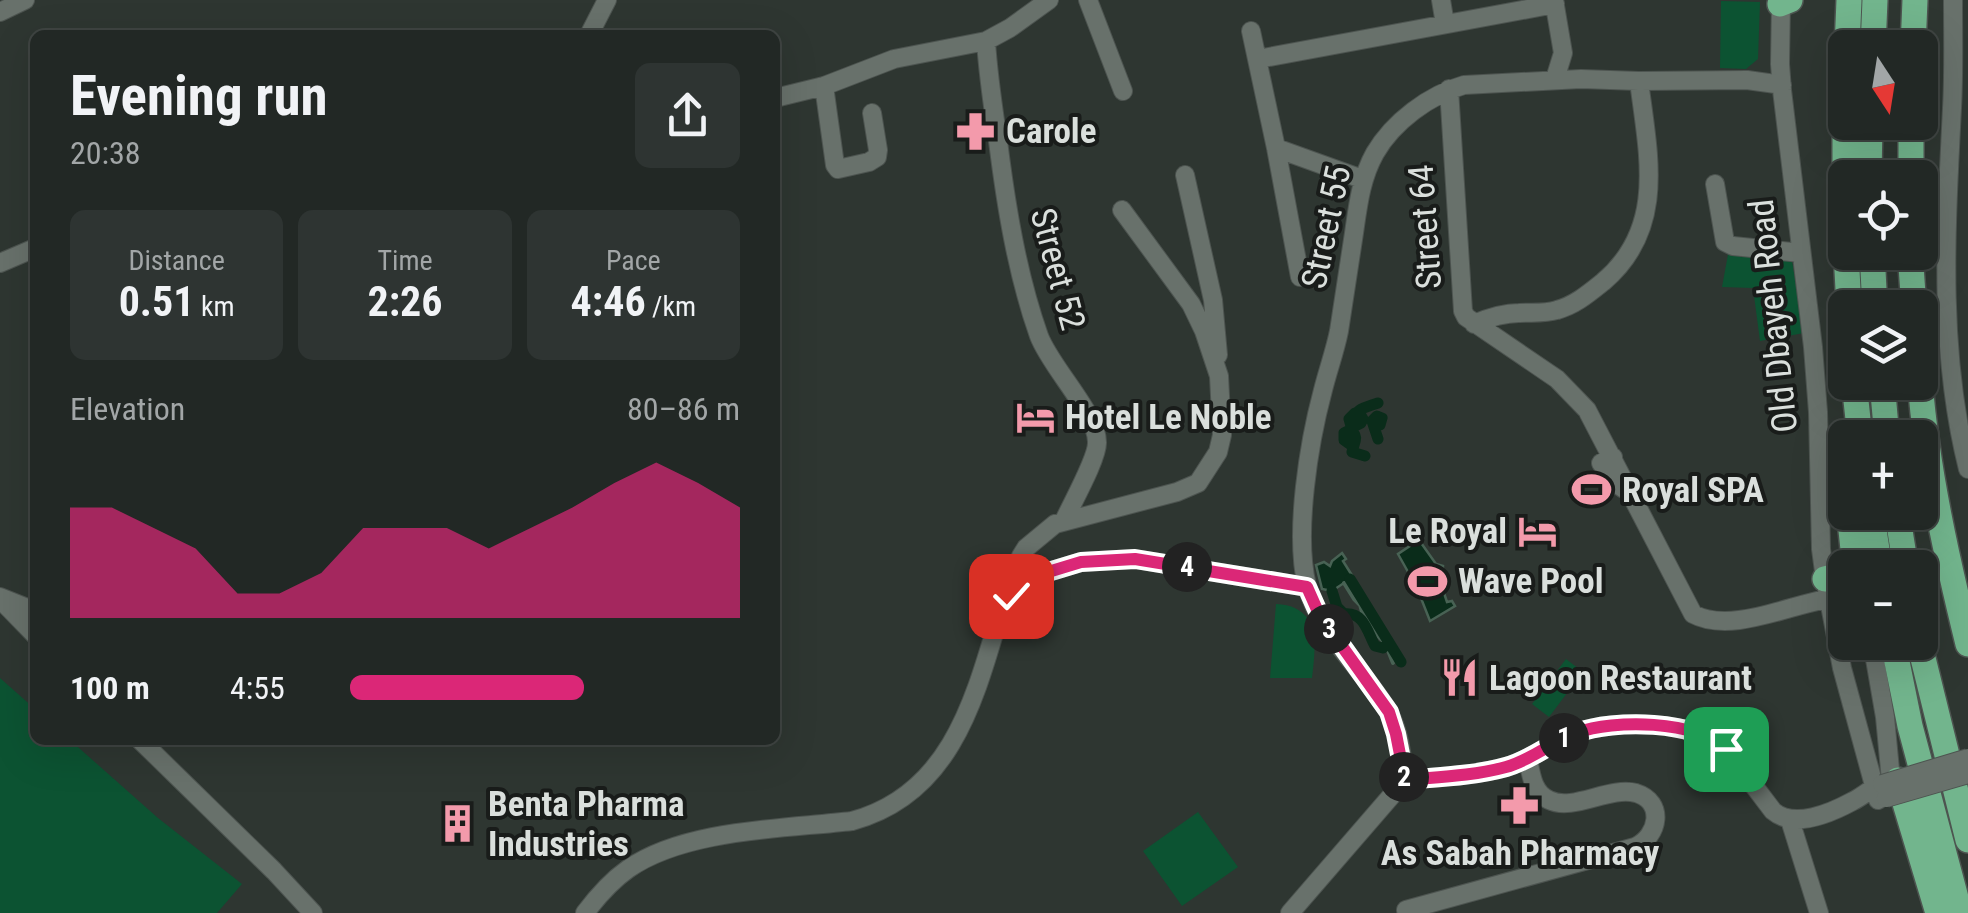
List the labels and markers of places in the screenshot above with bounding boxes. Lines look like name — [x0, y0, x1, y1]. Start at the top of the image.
pharmacy icon: Carole — [955, 110, 997, 152]
place label: Carole — [1006, 111, 1096, 152]
hotel icon: Hotel Le Noble — [1014, 396, 1056, 438]
place label: Hotel Le Noble — [1065, 397, 1272, 438]
sports icon: Royal SPA — [1571, 469, 1613, 511]
place label: Royal SPA — [1622, 470, 1764, 511]
hotel icon: Le Royal — [1516, 510, 1558, 552]
place label: Le Royal — [1388, 511, 1507, 552]
pin: 4 — [1162, 542, 1212, 592]
pin — [969, 554, 1054, 639]
sports icon: Wave Pool — [1407, 560, 1449, 602]
place label: Wave Pool — [1458, 561, 1604, 602]
pin: 3 — [1304, 604, 1354, 654]
restaurant icon: Lagoon Restaurant — [1438, 657, 1480, 699]
place label: Lagoon Restaurant — [1489, 658, 1752, 699]
pin — [1684, 707, 1769, 792]
pin: 1 — [1539, 713, 1589, 763]
pin: 2 — [1379, 752, 1429, 802]
place label: Benta Pharma Industries — [488, 784, 685, 865]
pharmacy icon: As Sabah Pharmacy — [1499, 785, 1541, 827]
building icon: Benta Pharma Industries — [437, 803, 479, 845]
place label: As Sabah Pharmacy — [1381, 833, 1660, 874]

